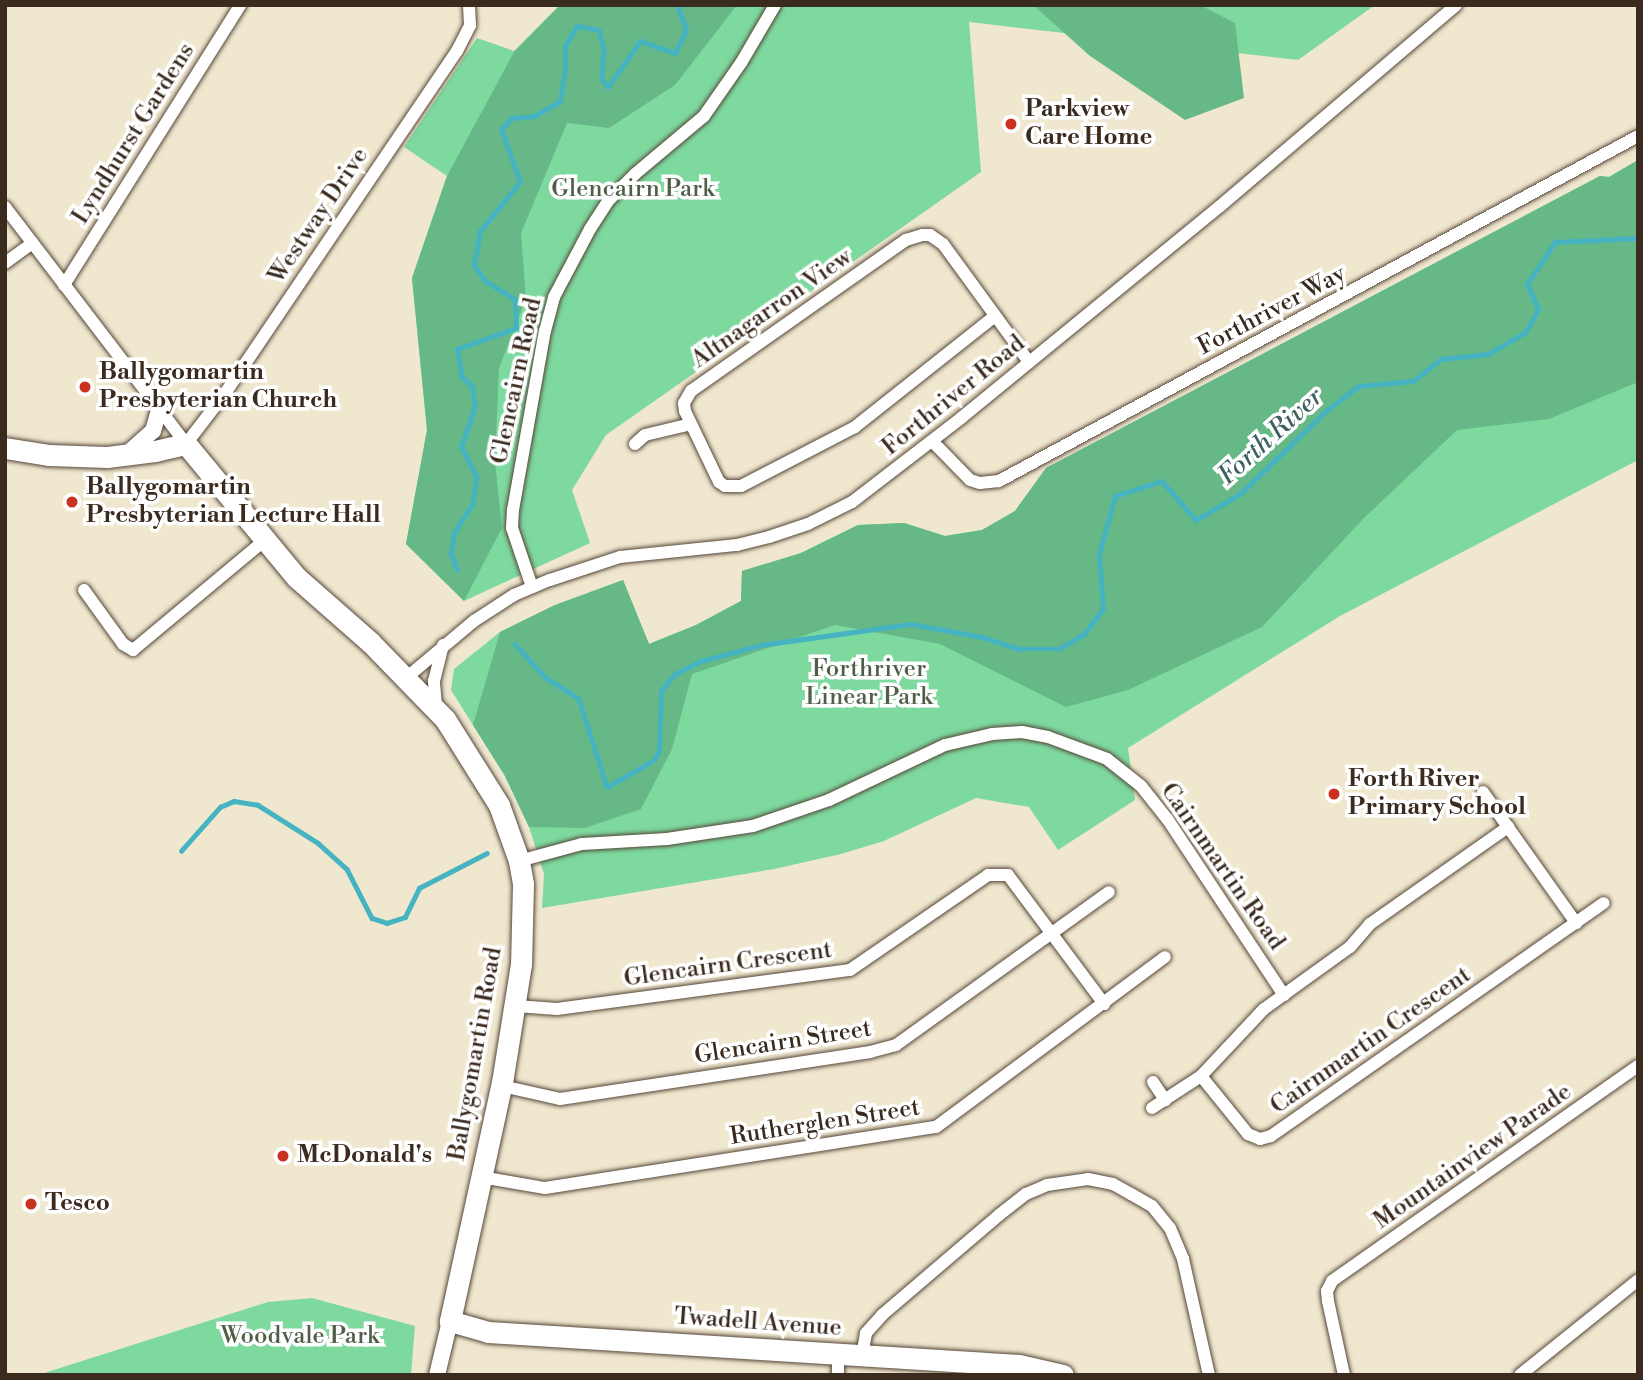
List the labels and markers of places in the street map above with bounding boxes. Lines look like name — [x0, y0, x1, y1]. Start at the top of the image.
place label: Parkview Care Home — [1025, 96, 1152, 152]
marker: Parkview Care Home — [1003, 116, 1019, 132]
place label: Ballygomartin Presbyterian Church — [99, 359, 337, 415]
marker: Ballygomartin Presbyterian Church — [77, 379, 93, 395]
place label: Ballygomartin Presbyterian Lecture Hall — [86, 474, 381, 530]
marker: Ballygomartin Presbyterian Lecture Hall — [64, 494, 80, 510]
place label: Forth River Primary School — [1348, 766, 1526, 822]
marker: Forth River Primary School — [1326, 786, 1342, 802]
place label: McDonald's — [297, 1142, 432, 1170]
marker: McDonald's — [275, 1148, 291, 1164]
place label: Tesco — [45, 1190, 110, 1218]
marker: Tesco — [23, 1196, 39, 1212]

